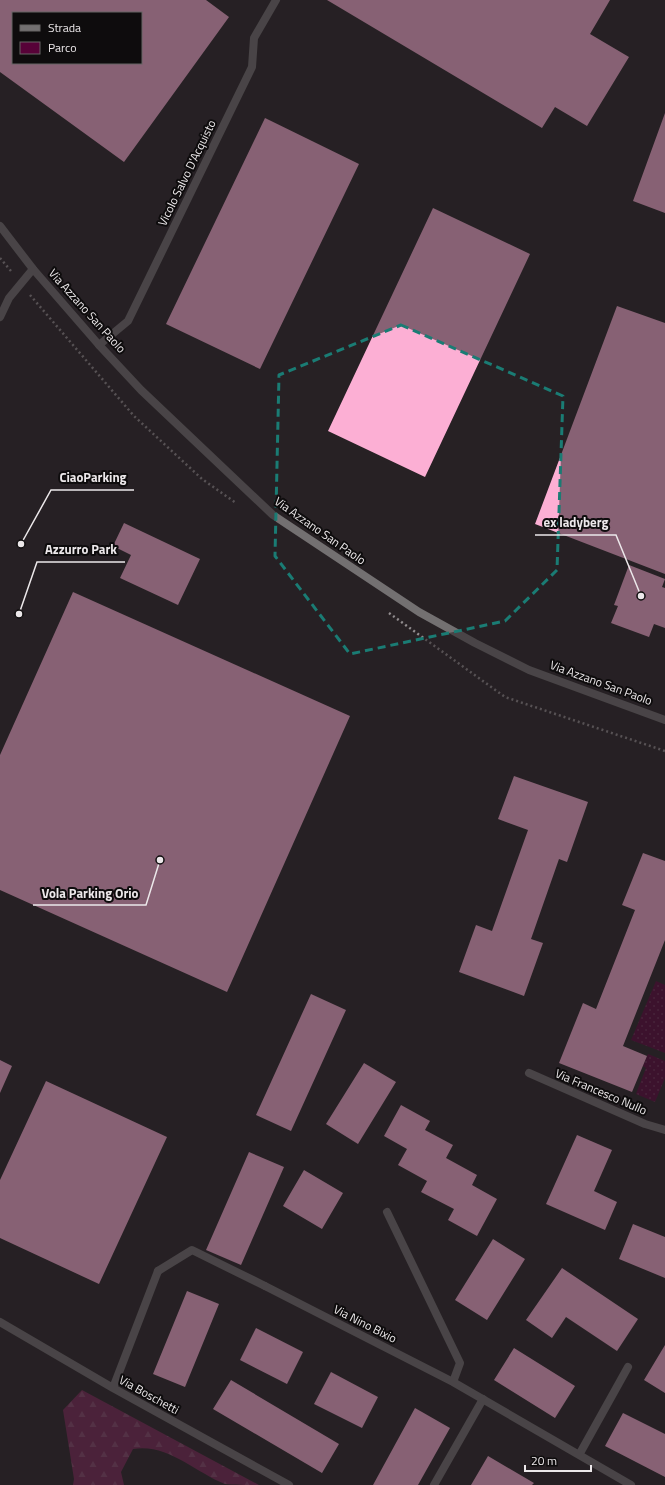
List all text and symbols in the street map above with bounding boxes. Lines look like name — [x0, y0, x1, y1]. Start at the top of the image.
legend — [12, 12, 142, 64]
text: Strada — [48, 18, 81, 37]
text: Parco — [48, 38, 77, 57]
street label: Vicolo Salvo D'Acquisto — [153, 116, 221, 229]
street label: Via Azzano San Paolo — [44, 264, 131, 357]
callout: CiaoParking — [51, 465, 134, 490]
text: CiaoParking — [59, 467, 127, 487]
street label: Via Azzano San Paolo — [271, 492, 370, 569]
callout: ex ladyberg — [535, 510, 616, 535]
text: ex ladyberg — [544, 512, 609, 532]
callout: Azzurro Park — [37, 537, 125, 562]
text: Azzurro Park — [45, 539, 117, 559]
street label: Via Azzano San Paolo — [547, 655, 655, 710]
callout: Vola Parking Orio — [33, 880, 146, 905]
text: Vola Parking Orio — [41, 883, 139, 903]
street label: Via Francesco Nullo — [552, 1064, 650, 1119]
street label: Via Nino Bixio — [330, 1299, 400, 1348]
street label: Via Boschetti — [116, 1370, 183, 1419]
scale bar — [525, 1447, 591, 1473]
text: 20 m — [531, 1451, 557, 1470]

